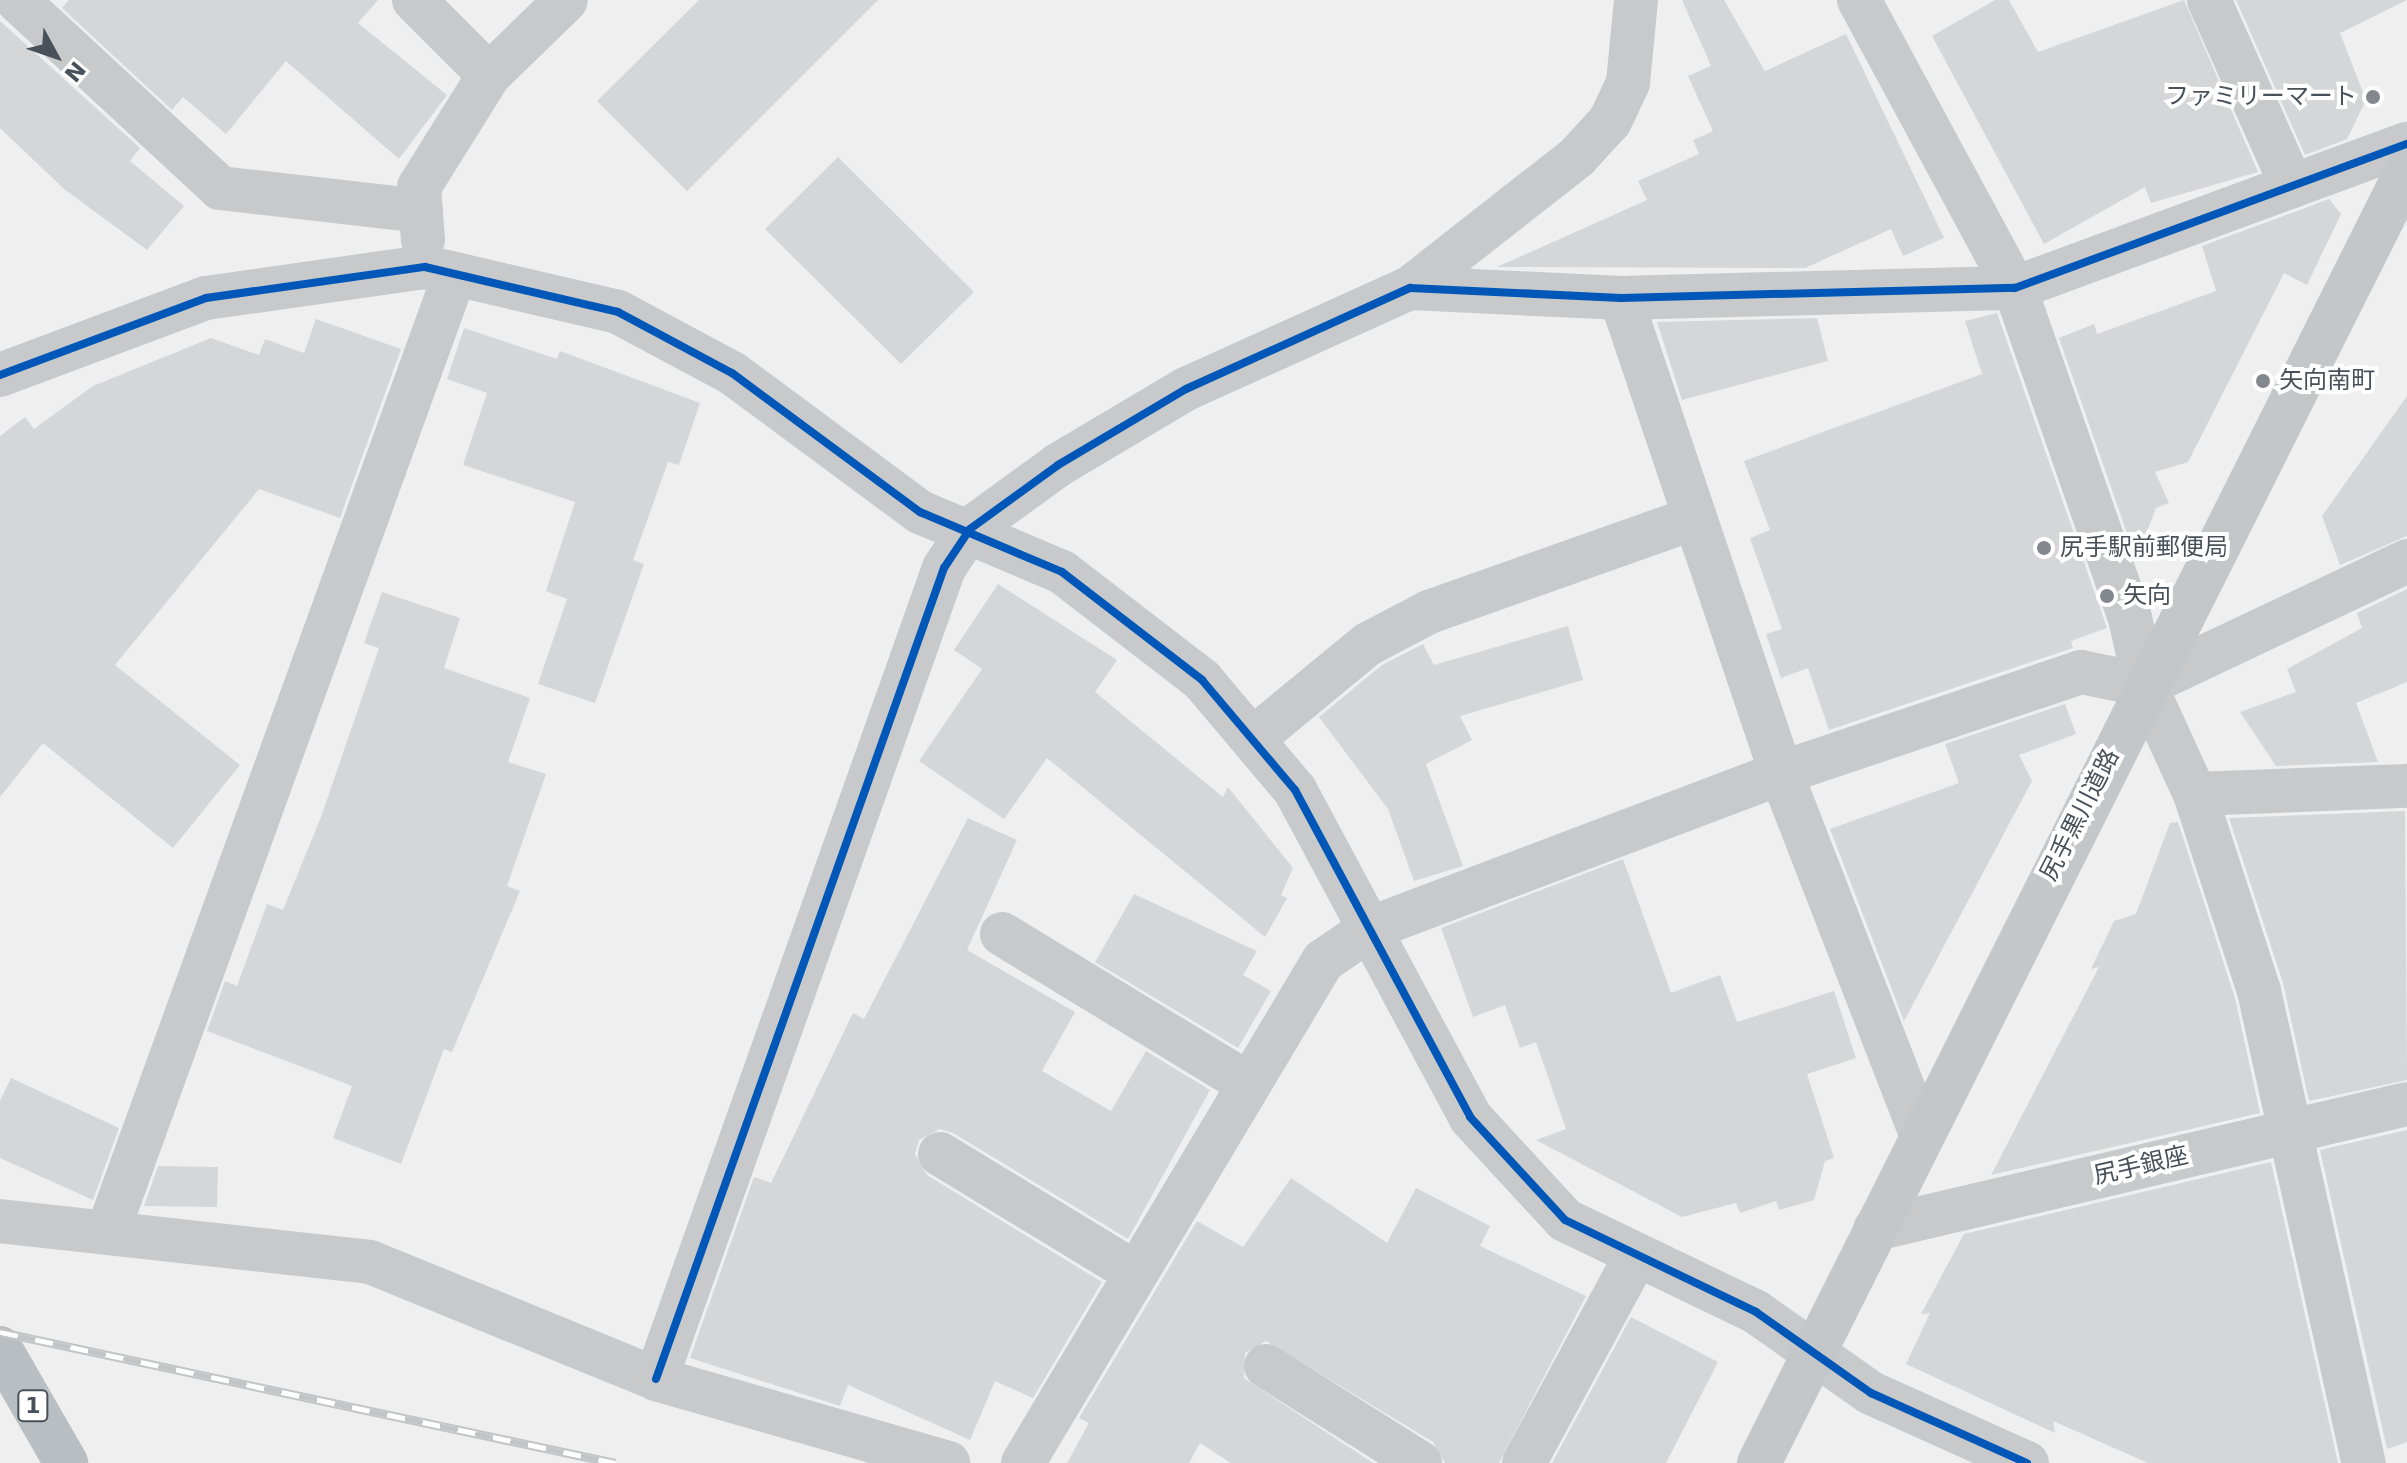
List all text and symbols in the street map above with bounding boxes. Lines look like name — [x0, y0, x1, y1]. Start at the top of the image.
north arrow — [16, 16, 96, 96]
text: N — [59, 57, 90, 87]
place label: ファミリーマート — [2165, 83, 2357, 111]
marker: ファミリーマート — [2364, 88, 2382, 106]
place label: 矢向南町 — [2279, 367, 2375, 395]
marker: 矢向南町 — [2254, 372, 2272, 390]
place label: 尻手駅前郵便局 — [2060, 534, 2228, 562]
marker: 尻手駅前郵便局 — [2035, 539, 2053, 557]
place label: 矢向 — [2123, 582, 2171, 610]
marker: 矢向 — [2098, 587, 2116, 605]
street label: 尻手黒川道路 — [2034, 744, 2126, 886]
street label: 尻手銀座 — [2091, 1141, 2191, 1191]
road number: 1 — [17, 1388, 49, 1424]

